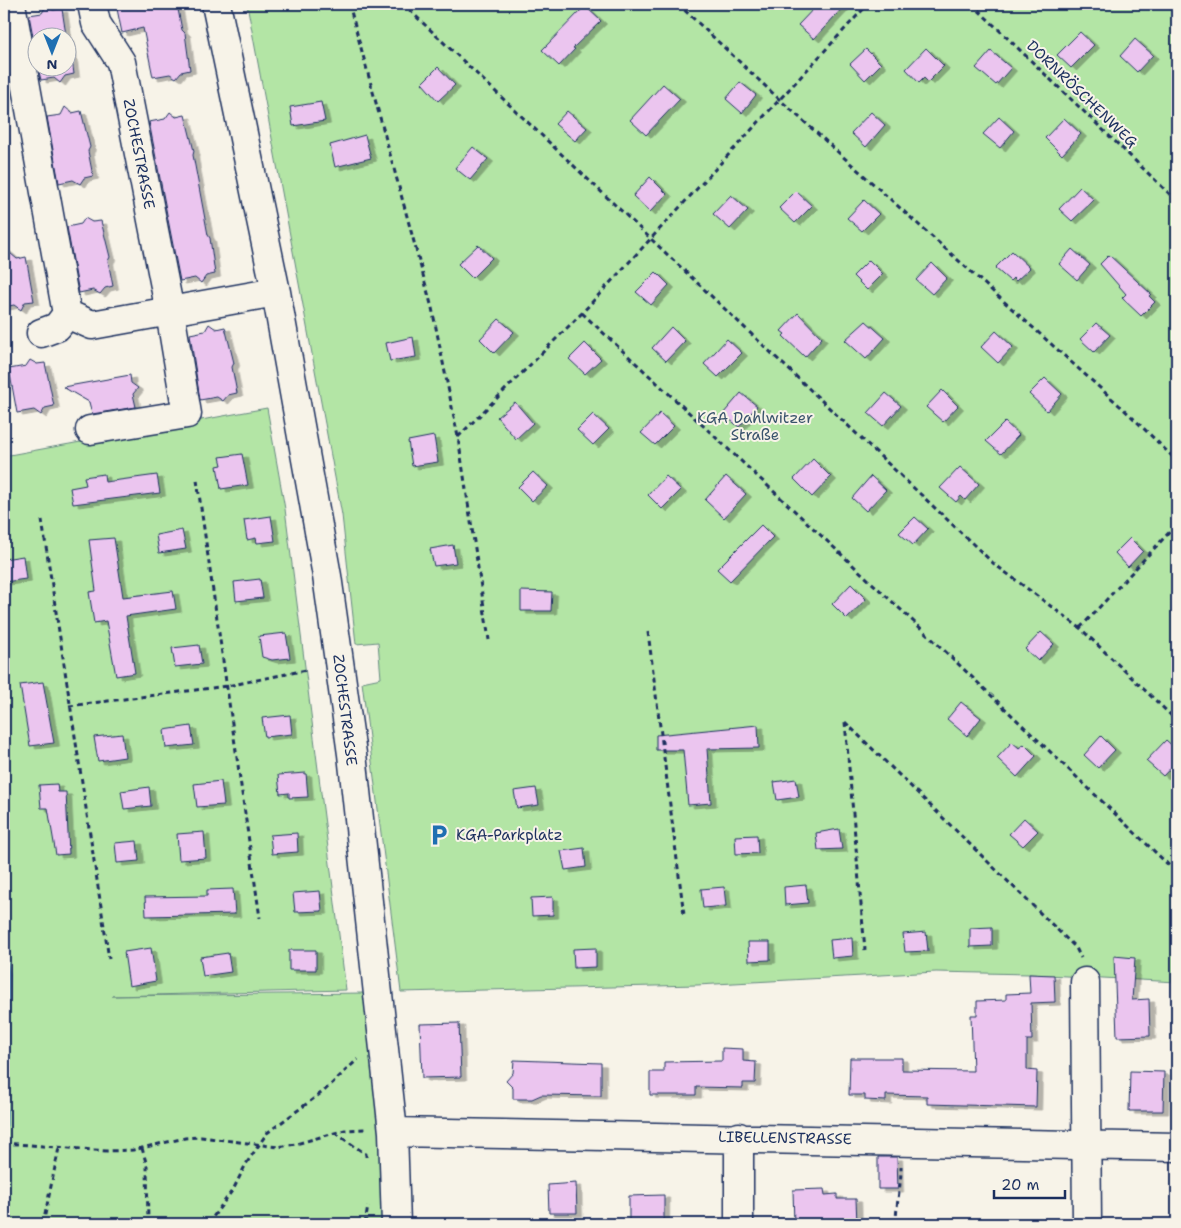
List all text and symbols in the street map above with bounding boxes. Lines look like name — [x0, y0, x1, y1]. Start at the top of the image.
north arrow — [28, 28, 78, 78]
street label: DORNRÖSCHENWEG — [1022, 36, 1142, 152]
text: N — [46, 56, 58, 74]
street label: ZOCHESTRASSE — [118, 97, 160, 211]
park label: KGA Dahlwitzer Straße — [697, 408, 813, 445]
street label: ZOCHESTRASSE — [328, 653, 362, 767]
parking icon: KGA-Parkplatz — [426, 822, 452, 848]
place label: KGA-Parkplatz — [456, 825, 563, 845]
street label: LIBELLENSTRASSE — [718, 1127, 852, 1149]
scale bar — [994, 1168, 1065, 1200]
text: 20 m — [1001, 1175, 1040, 1195]

